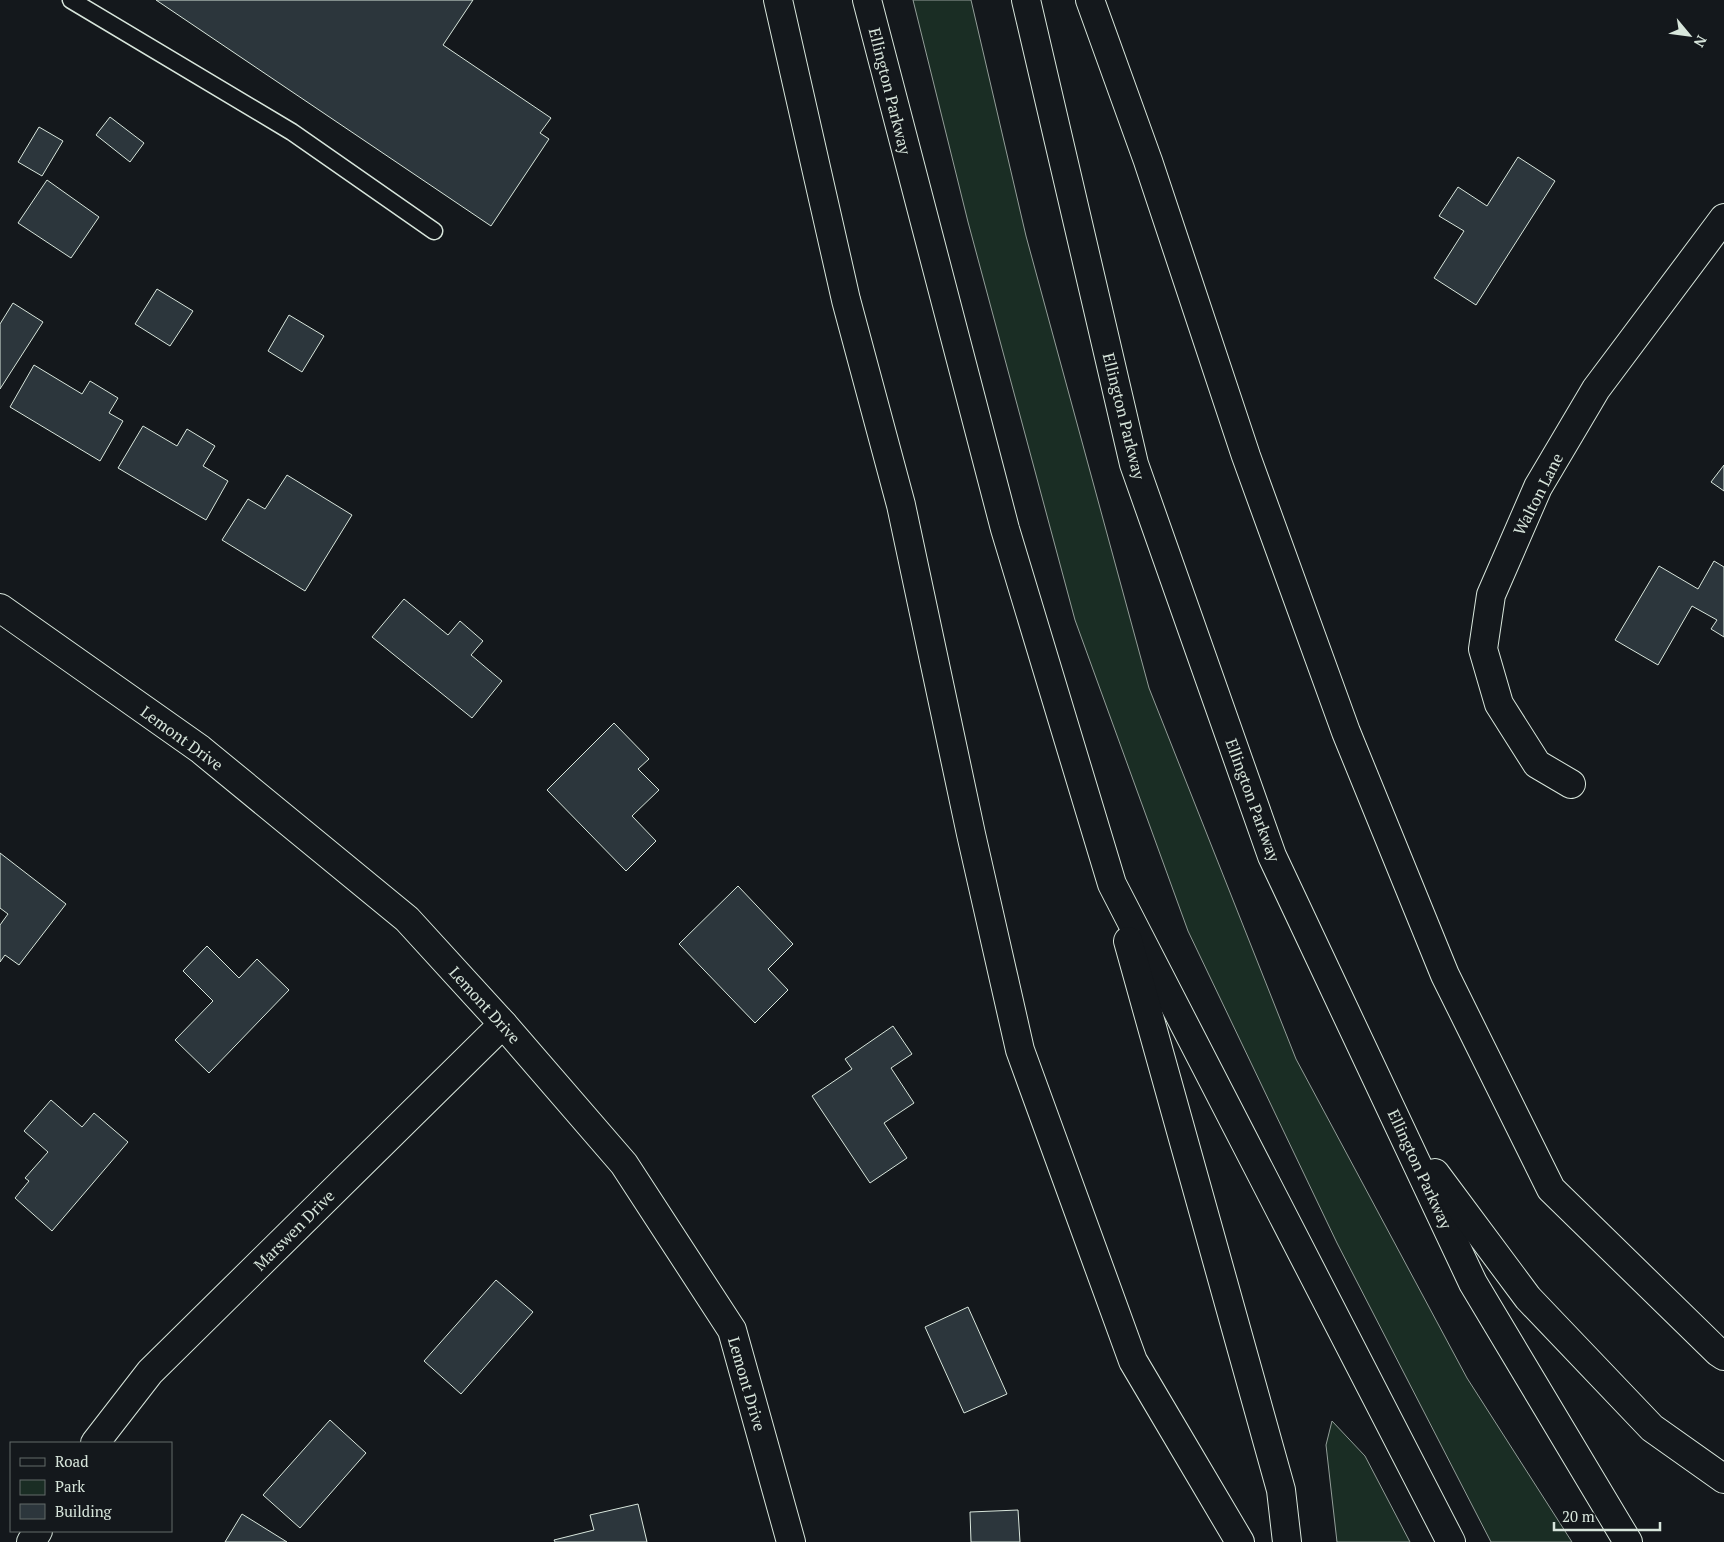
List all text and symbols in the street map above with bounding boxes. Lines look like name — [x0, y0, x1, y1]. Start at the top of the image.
north arrow — [1664, 10, 1714, 60]
street label: Ellington Parkway — [864, 25, 917, 157]
text: N — [1690, 32, 1712, 51]
street label: Ellington Parkway — [1098, 350, 1151, 482]
street label: Walton Lane — [1508, 449, 1568, 539]
street label: Lemont Drive — [136, 701, 228, 775]
street label: Ellington Parkway — [1220, 735, 1286, 866]
street label: Lemont Drive — [444, 962, 526, 1048]
street label: Ellington Parkway — [1383, 1106, 1458, 1233]
street label: Marswen Drive — [249, 1185, 339, 1275]
street label: Lemont Drive — [723, 1334, 771, 1434]
legend — [10, 1442, 172, 1532]
text: Road — [55, 1451, 88, 1471]
text: Park — [55, 1476, 85, 1496]
scale bar — [1554, 1500, 1660, 1532]
text: Building — [55, 1501, 113, 1521]
text: 20 m — [1562, 1506, 1595, 1526]

